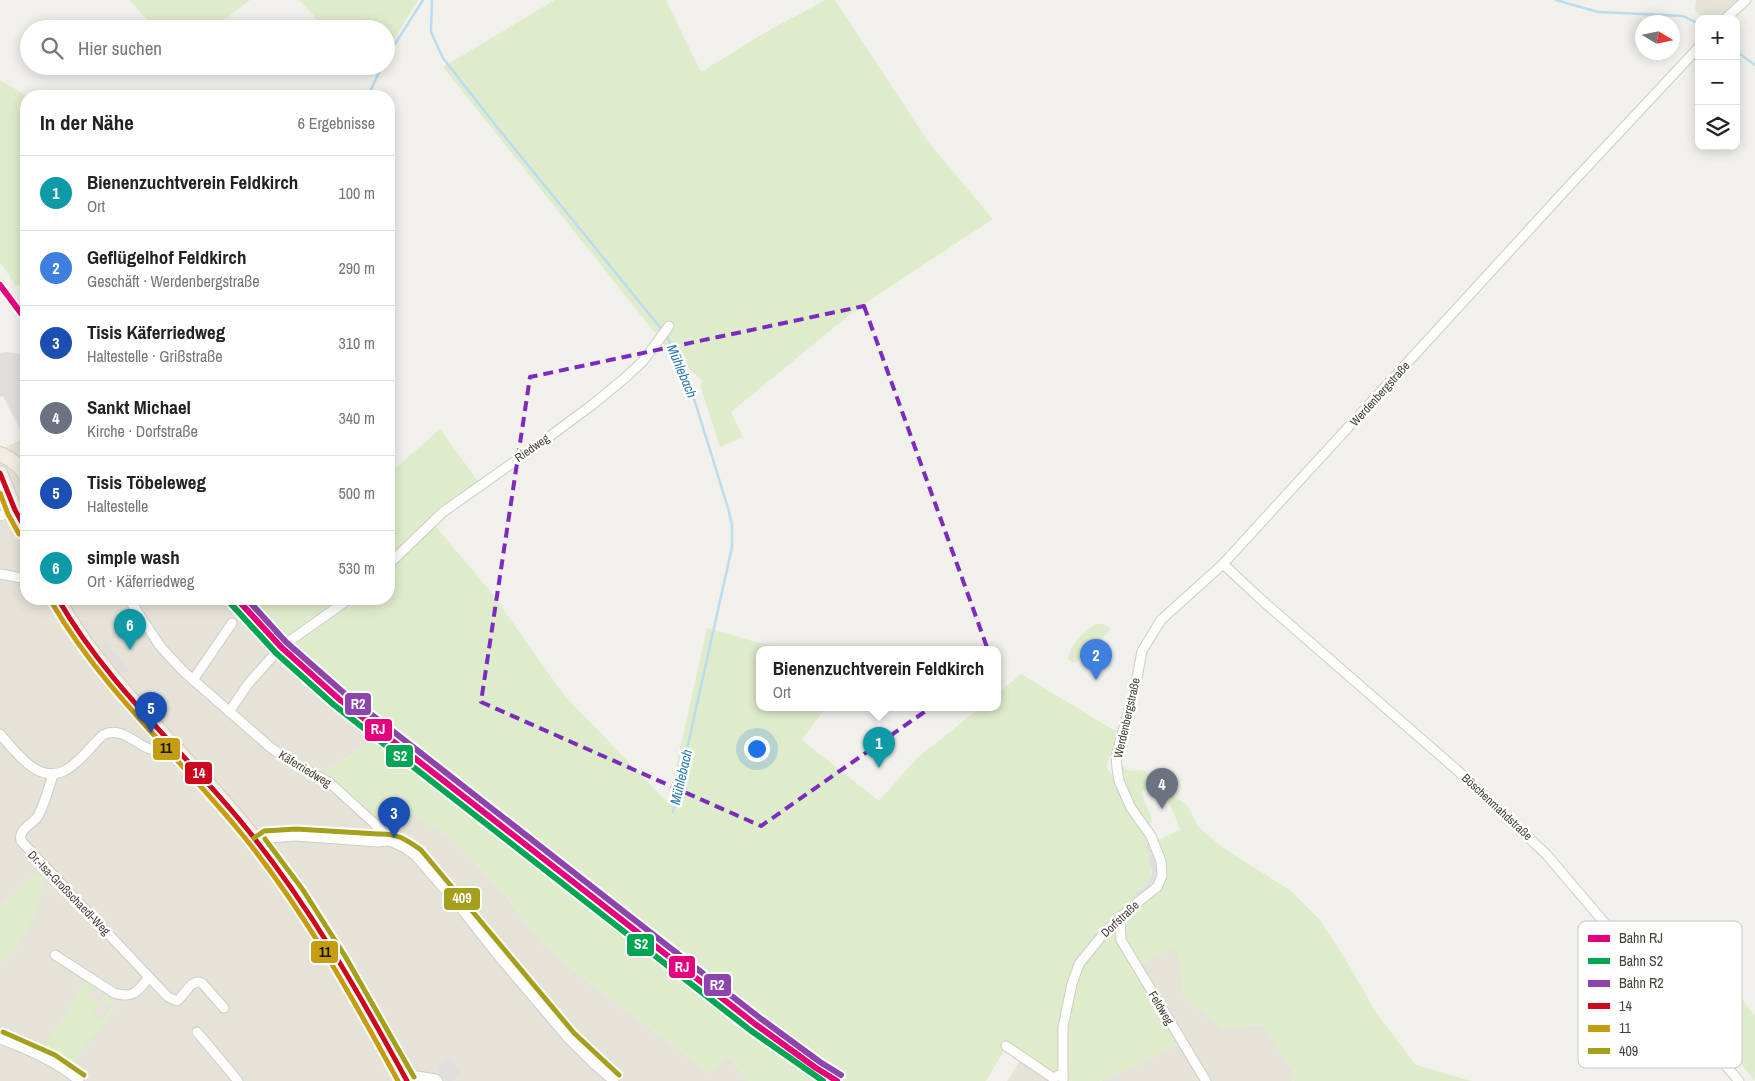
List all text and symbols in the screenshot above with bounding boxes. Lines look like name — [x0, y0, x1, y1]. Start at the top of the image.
north arrow — [1635, 15, 1680, 60]
map controls — [1695, 15, 1740, 150]
button: + — [1695, 15, 1740, 60]
search box — [20, 20, 395, 75]
icon: search — [38, 34, 66, 62]
text: Hier suchen — [78, 35, 162, 61]
button: − — [1695, 60, 1740, 105]
button: layers — [1695, 105, 1740, 150]
text: In der Nähe — [40, 108, 134, 137]
text: 6 Ergebnisse — [298, 112, 375, 134]
text: Bienenzuchtverein Feldkirch — [87, 169, 298, 195]
text: 1 — [52, 182, 60, 204]
text: 100 m — [339, 182, 375, 204]
text: Ort — [87, 195, 105, 217]
text: Geflügelhof Feldkirch — [87, 244, 246, 270]
text: 2 — [52, 257, 60, 279]
text: 290 m — [339, 257, 375, 279]
text: Geschäft · Werdenbergstraße — [87, 270, 260, 292]
text: Tisis Käferriedweg — [87, 319, 225, 345]
text: 3 — [52, 332, 60, 354]
text: 310 m — [339, 332, 375, 354]
water label: Mühlebach — [663, 342, 701, 400]
text: Haltestelle · Grißstraße — [87, 345, 223, 367]
street label: Werdenbergstraße — [1347, 358, 1413, 430]
text: Sankt Michael — [87, 394, 191, 420]
text: 4 — [52, 407, 60, 429]
text: 340 m — [339, 407, 375, 429]
text: Kirche · Dorfstraße — [87, 420, 198, 442]
street label: Riedweg — [512, 430, 553, 466]
text: Tisis Töbeleweg — [87, 469, 206, 495]
text: 5 — [52, 482, 60, 504]
text: 500 m — [339, 482, 375, 504]
text: Haltestelle — [87, 495, 148, 517]
text: simple wash — [87, 544, 180, 570]
text: 6 — [52, 557, 60, 579]
text: 530 m — [339, 557, 375, 579]
text: Ort · Käferriedweg — [87, 570, 194, 592]
pin: 6 — [114, 609, 146, 650]
pin: 2 — [1080, 639, 1112, 680]
popup — [756, 646, 1001, 711]
text: Bienenzuchtverein Feldkirch — [773, 655, 984, 681]
street label: Werdenbergstraße — [1110, 676, 1144, 760]
text: Ort — [773, 681, 791, 703]
pin: 5 — [135, 692, 167, 733]
line badge: R2 — [344, 692, 372, 716]
text: R2 — [351, 695, 365, 713]
line badge: RJ — [364, 718, 393, 742]
text: RJ — [371, 720, 385, 738]
pin: 1 — [863, 727, 895, 768]
your location — [744, 736, 770, 762]
line badge: 11 — [152, 737, 181, 761]
text: 11 — [160, 739, 173, 757]
line badge: S2 — [385, 744, 414, 768]
street label: Käferriedweg — [276, 747, 335, 791]
text: S2 — [393, 747, 407, 765]
water label: Mühlebach — [666, 748, 696, 806]
line badge: 14 — [184, 761, 213, 785]
text: 14 — [193, 764, 206, 782]
pin: 4 — [1146, 768, 1178, 809]
street label: Böschenmahdstraße — [1458, 770, 1536, 844]
pin: 3 — [378, 797, 410, 838]
street label: Dr.-Isa-Großschaedl-Weg — [24, 847, 114, 939]
line badge: 409 — [443, 887, 481, 911]
text: 409 — [452, 889, 472, 907]
street label: Dorfstraße — [1098, 897, 1142, 941]
legend — [1578, 921, 1742, 1068]
text: Bahn RJ — [1619, 929, 1663, 947]
line badge: S2 — [626, 933, 655, 957]
text: S2 — [634, 935, 648, 953]
line badge: 11 — [310, 940, 339, 964]
text: 11 — [319, 943, 332, 961]
text: Bahn S2 — [1619, 952, 1663, 970]
line badge: RJ — [668, 955, 696, 979]
text: RJ — [675, 958, 689, 976]
line badge: R2 — [703, 973, 732, 997]
text: Bahn R2 — [1619, 974, 1664, 992]
text: R2 — [710, 976, 724, 994]
street label: Feldweg — [1145, 988, 1178, 1028]
text: 14 — [1619, 997, 1632, 1015]
text: 11 — [1619, 1019, 1632, 1037]
text: 409 — [1619, 1042, 1638, 1060]

